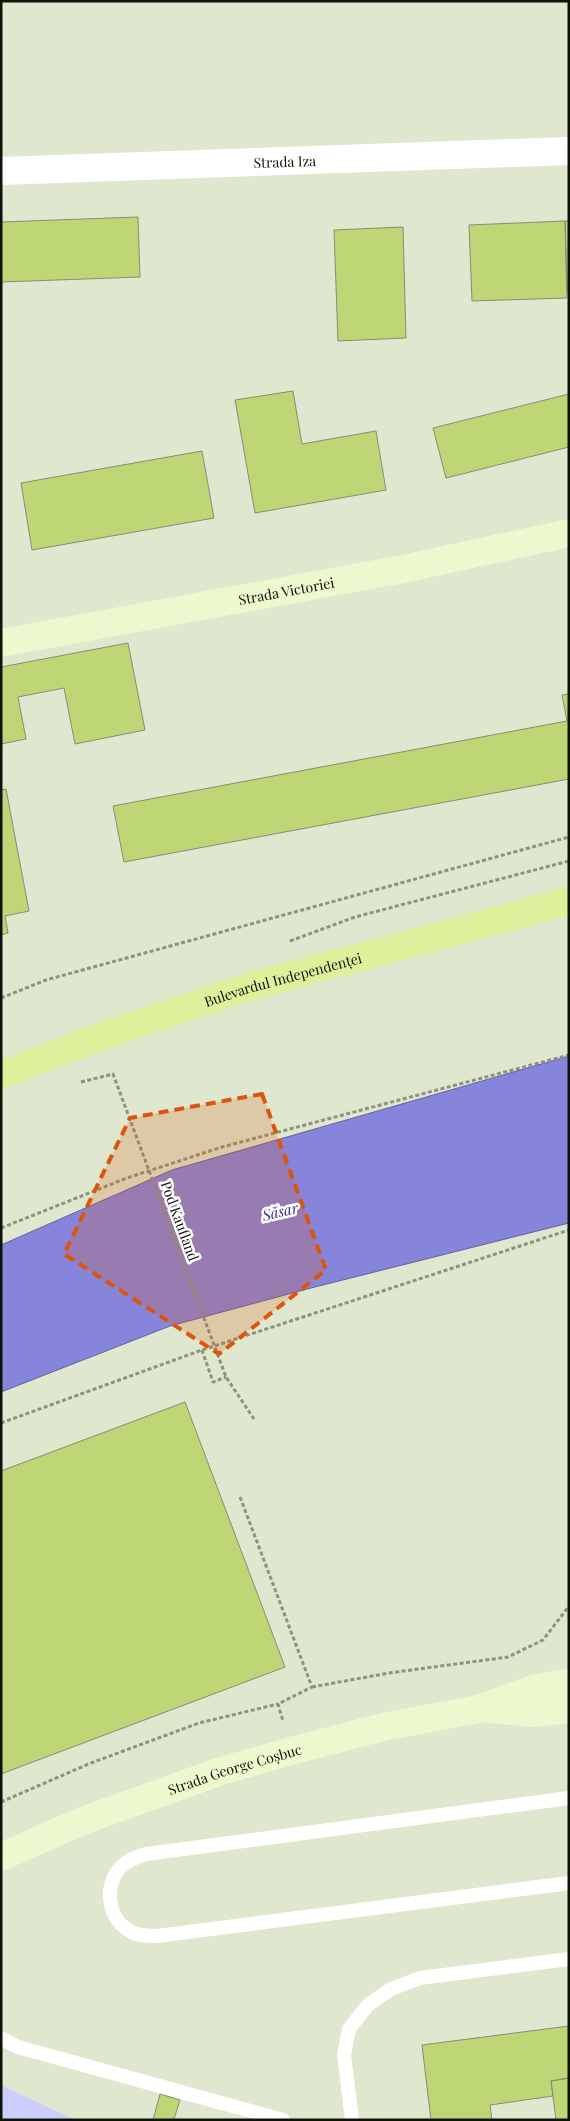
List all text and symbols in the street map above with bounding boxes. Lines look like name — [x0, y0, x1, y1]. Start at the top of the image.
street label: Strada Iza — [253, 150, 316, 172]
street label: Strada Victoriei — [237, 572, 336, 609]
street label: Bulevardul Independenței — [202, 948, 364, 1011]
street label: Pod Kaufland — [157, 1178, 203, 1264]
water label: Săsar — [259, 1197, 300, 1225]
street label: Strada George Coșbuc — [165, 1739, 304, 1799]

